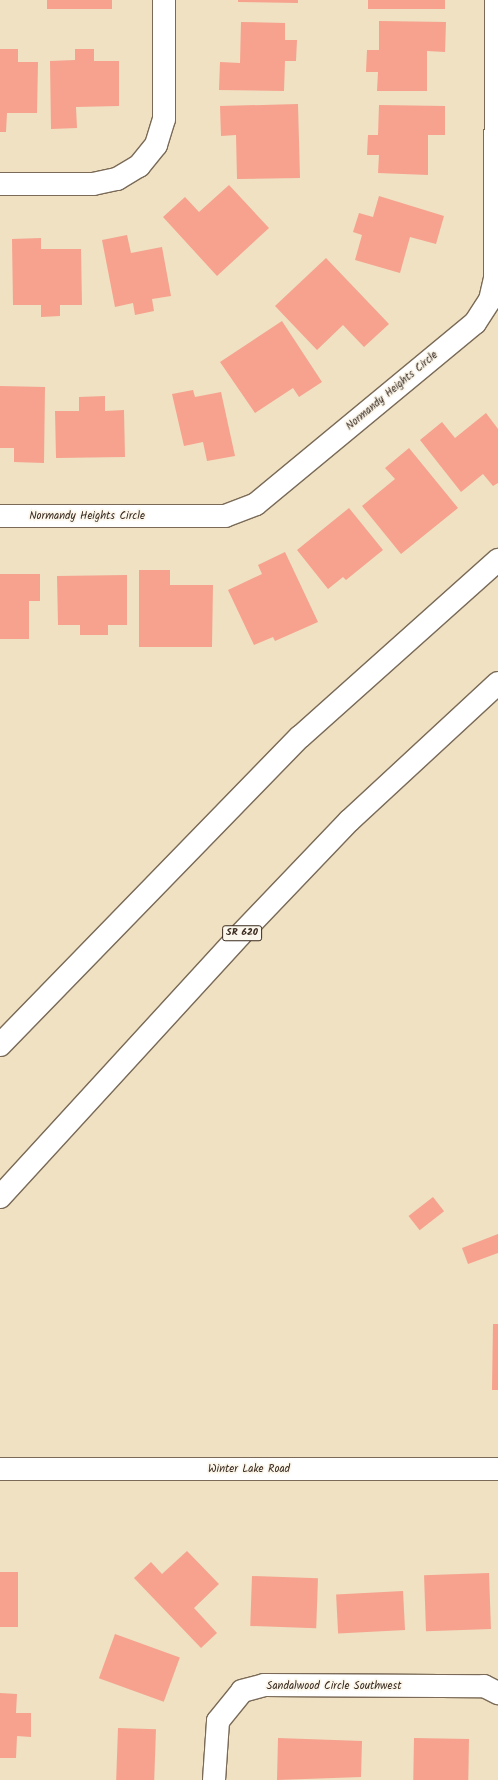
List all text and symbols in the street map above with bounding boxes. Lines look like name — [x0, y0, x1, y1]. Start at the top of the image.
street label: Normandy Heights Circle — [343, 349, 441, 433]
street label: Normandy Heights Circle — [29, 509, 145, 523]
road number: SR 620 — [222, 925, 262, 941]
street label: Winter Lake Road — [208, 1462, 290, 1476]
street label: Sandalwood Circle Southwest — [267, 1679, 401, 1693]

